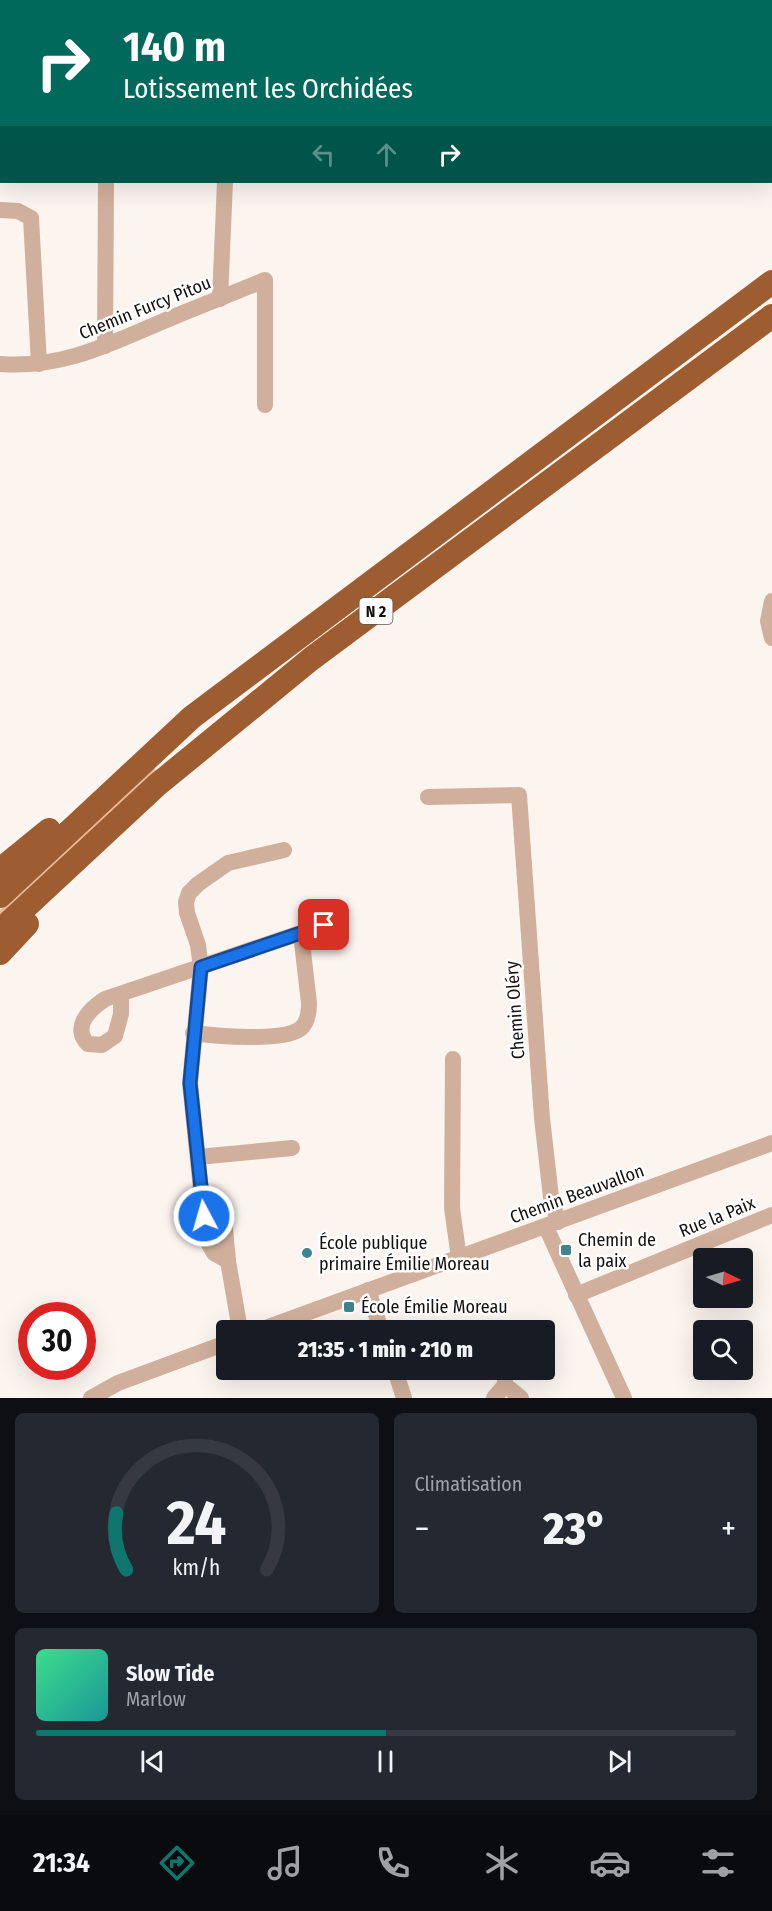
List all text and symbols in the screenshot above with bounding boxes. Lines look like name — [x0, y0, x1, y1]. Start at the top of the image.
text: 140 m — [123, 22, 226, 72]
icon: right — [24, 24, 102, 102]
text: Lotissement les Orchidées — [123, 73, 413, 105]
icon: left — [307, 138, 340, 171]
icon: ahead — [370, 138, 403, 171]
icon: right — [433, 138, 466, 171]
street label: Chemin Furcy Pitou — [76, 272, 214, 344]
road number: N 2 — [360, 598, 392, 624]
pin — [298, 899, 349, 950]
icon: arrive — [307, 908, 340, 941]
street label: Chemin Oléry — [501, 960, 529, 1060]
street label: Chemin Beauvallon — [507, 1160, 647, 1228]
position arrow — [172, 1184, 236, 1248]
street label: Rue la Paix — [676, 1192, 758, 1242]
place label: Chemin de la paix — [578, 1229, 656, 1272]
place label: École publique primaire Émilie Moreau — [319, 1231, 490, 1275]
marker: Chemin de la paix — [559, 1243, 573, 1257]
marker: École publique primaire Émilie Moreau — [300, 1246, 314, 1260]
north arrow — [693, 1248, 753, 1308]
map controls — [693, 1248, 753, 1380]
place label: École Émilie Moreau — [361, 1295, 508, 1318]
marker: École Émilie Moreau — [342, 1300, 356, 1314]
speed limit sign: 30 — [18, 1302, 96, 1380]
button: search — [693, 1320, 753, 1380]
text: 21:35 · 1 min · 210 m — [298, 1336, 473, 1363]
text: Climatisation — [415, 1472, 522, 1496]
text: 24 — [166, 1486, 227, 1561]
text: 23° — [543, 1502, 607, 1556]
text: − — [415, 1509, 429, 1549]
text: + — [721, 1509, 736, 1549]
text: km/h — [173, 1555, 221, 1581]
text: Slow Tide — [126, 1660, 214, 1687]
text: Marlow — [126, 1687, 186, 1711]
icon: previous — [136, 1745, 169, 1778]
icon: pause — [369, 1745, 402, 1778]
icon: next — [603, 1745, 636, 1778]
icon: directions — [156, 1842, 198, 1884]
icon: music — [264, 1842, 306, 1884]
icon: phone — [372, 1842, 414, 1884]
icon: climate — [481, 1842, 523, 1884]
icon: car — [589, 1842, 631, 1884]
icon: filters — [697, 1842, 739, 1884]
text: 21:34 — [33, 1847, 90, 1879]

